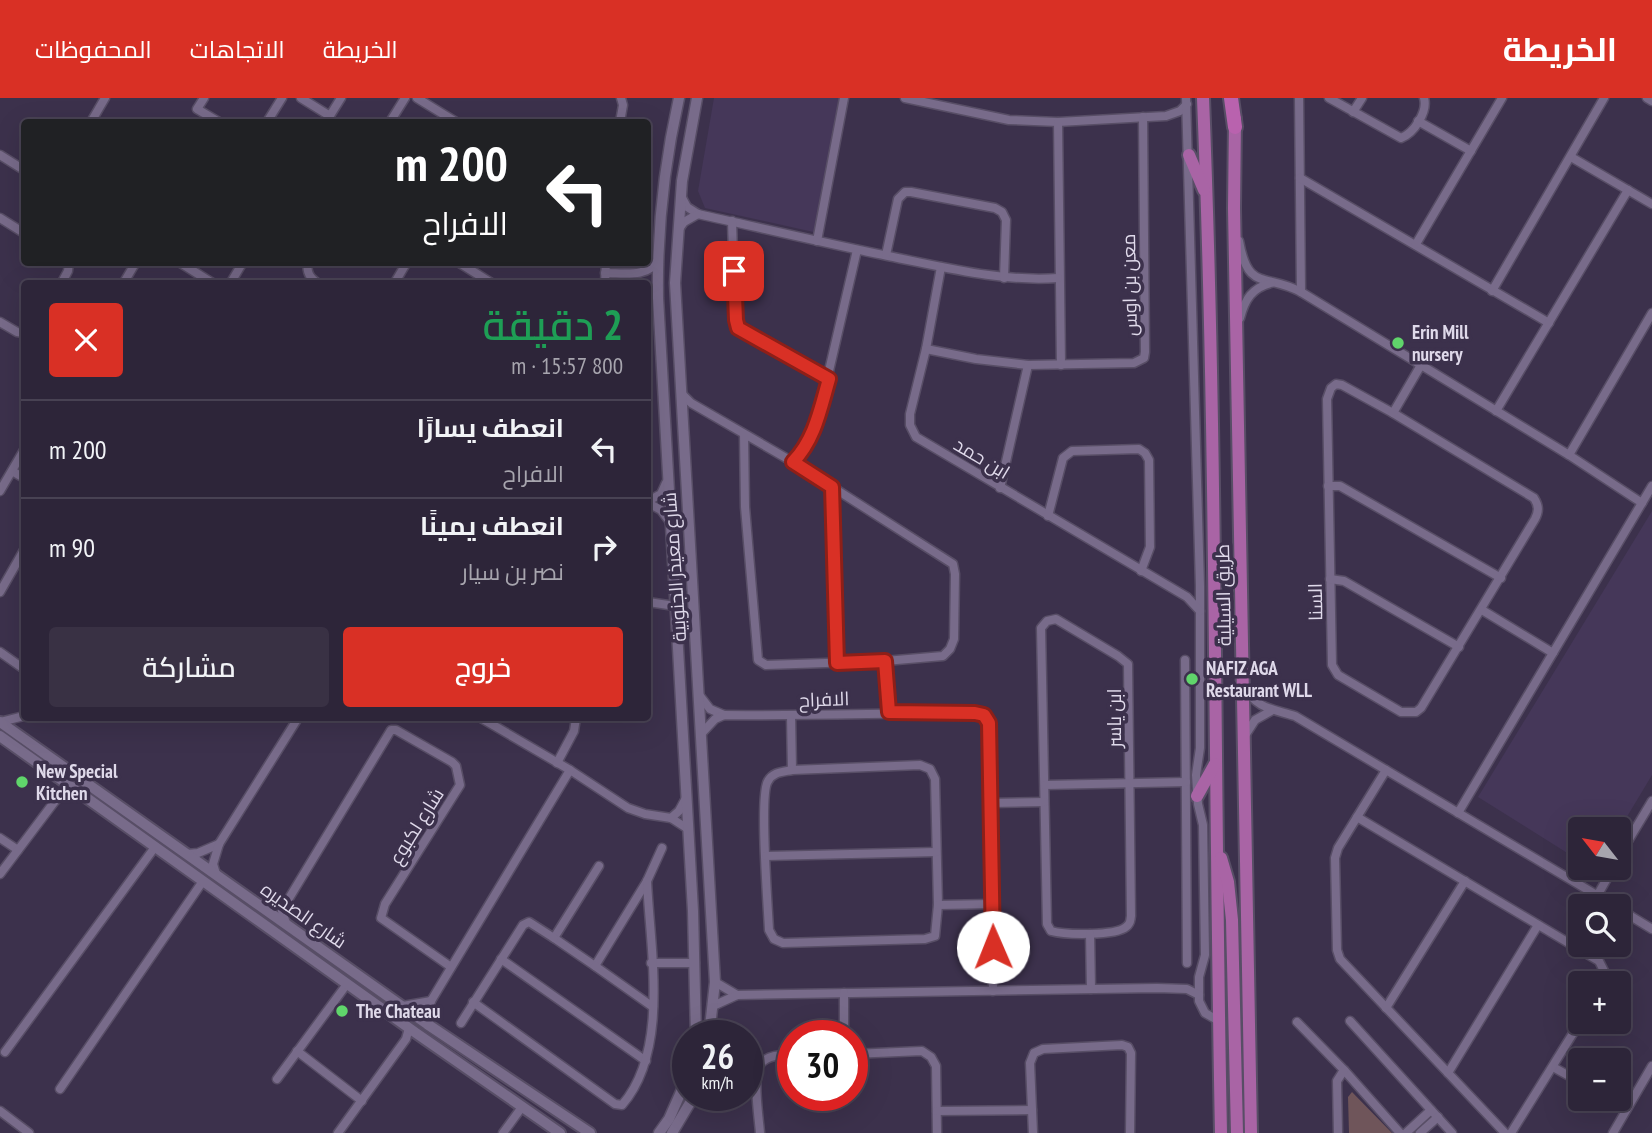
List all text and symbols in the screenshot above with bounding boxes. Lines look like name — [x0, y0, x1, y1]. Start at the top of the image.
text: الخريطة — [1503, 27, 1617, 70]
text: المحفوظات — [35, 34, 152, 65]
text: الاتجاهات — [190, 34, 285, 65]
text: الخريطة — [323, 34, 398, 65]
text: 200 m — [395, 131, 508, 195]
icon: left — [532, 147, 623, 238]
text: الافراح — [423, 202, 508, 244]
street label: معن بن اوس — [1116, 234, 1142, 336]
pin — [704, 241, 764, 301]
icon: arrive — [715, 252, 753, 290]
text: 2 دقيقة — [482, 297, 623, 352]
button: close — [49, 303, 123, 377]
place label: Erin Mill nursery — [1412, 320, 1469, 366]
marker: Erin Mill nursery — [1390, 335, 1406, 351]
text: 800 m · 15:57 — [511, 351, 623, 380]
text: انعطف يسارًا — [417, 411, 564, 444]
icon: left — [585, 430, 623, 468]
street label: ابن حمد — [950, 432, 1014, 484]
text: 200 m — [49, 433, 107, 466]
text: الافراح — [503, 459, 564, 488]
street label: شارع معيذر الجنوبية — [657, 491, 693, 643]
text: انعطف يمينًا — [420, 509, 564, 542]
icon: right — [585, 528, 623, 566]
text: 90 m — [49, 531, 95, 564]
street label: طريق السيلية — [1210, 544, 1237, 646]
text: نصر بن سيار — [462, 557, 564, 586]
street label: السنا — [1303, 583, 1327, 621]
button: مشاركة — [49, 627, 329, 707]
button: خروج — [343, 627, 623, 707]
place label: NAFIZ AGA Restaurant WLL — [1206, 656, 1312, 702]
marker: NAFIZ AGA Restaurant WLL — [1184, 671, 1200, 687]
street label: الافراح — [798, 686, 850, 714]
street label: ابن ياسر — [1102, 688, 1126, 749]
place label: New Special Kitchen — [36, 759, 118, 805]
marker: New Special Kitchen — [14, 774, 30, 790]
street label: شارع لكبوع — [383, 783, 451, 870]
north arrow — [1568, 817, 1631, 880]
map controls — [1568, 817, 1631, 1111]
street label: شارع الصديره — [255, 877, 352, 955]
button: search — [1568, 894, 1631, 957]
position arrow — [956, 910, 1030, 984]
button: + — [1568, 971, 1631, 1034]
place label: The Chateau — [356, 999, 440, 1023]
marker: The Chateau — [334, 1003, 350, 1019]
speed limit sign: 30 — [777, 1020, 868, 1111]
text: 26 — [701, 1033, 734, 1079]
button: − — [1568, 1048, 1631, 1111]
text: km/h — [702, 1071, 733, 1094]

